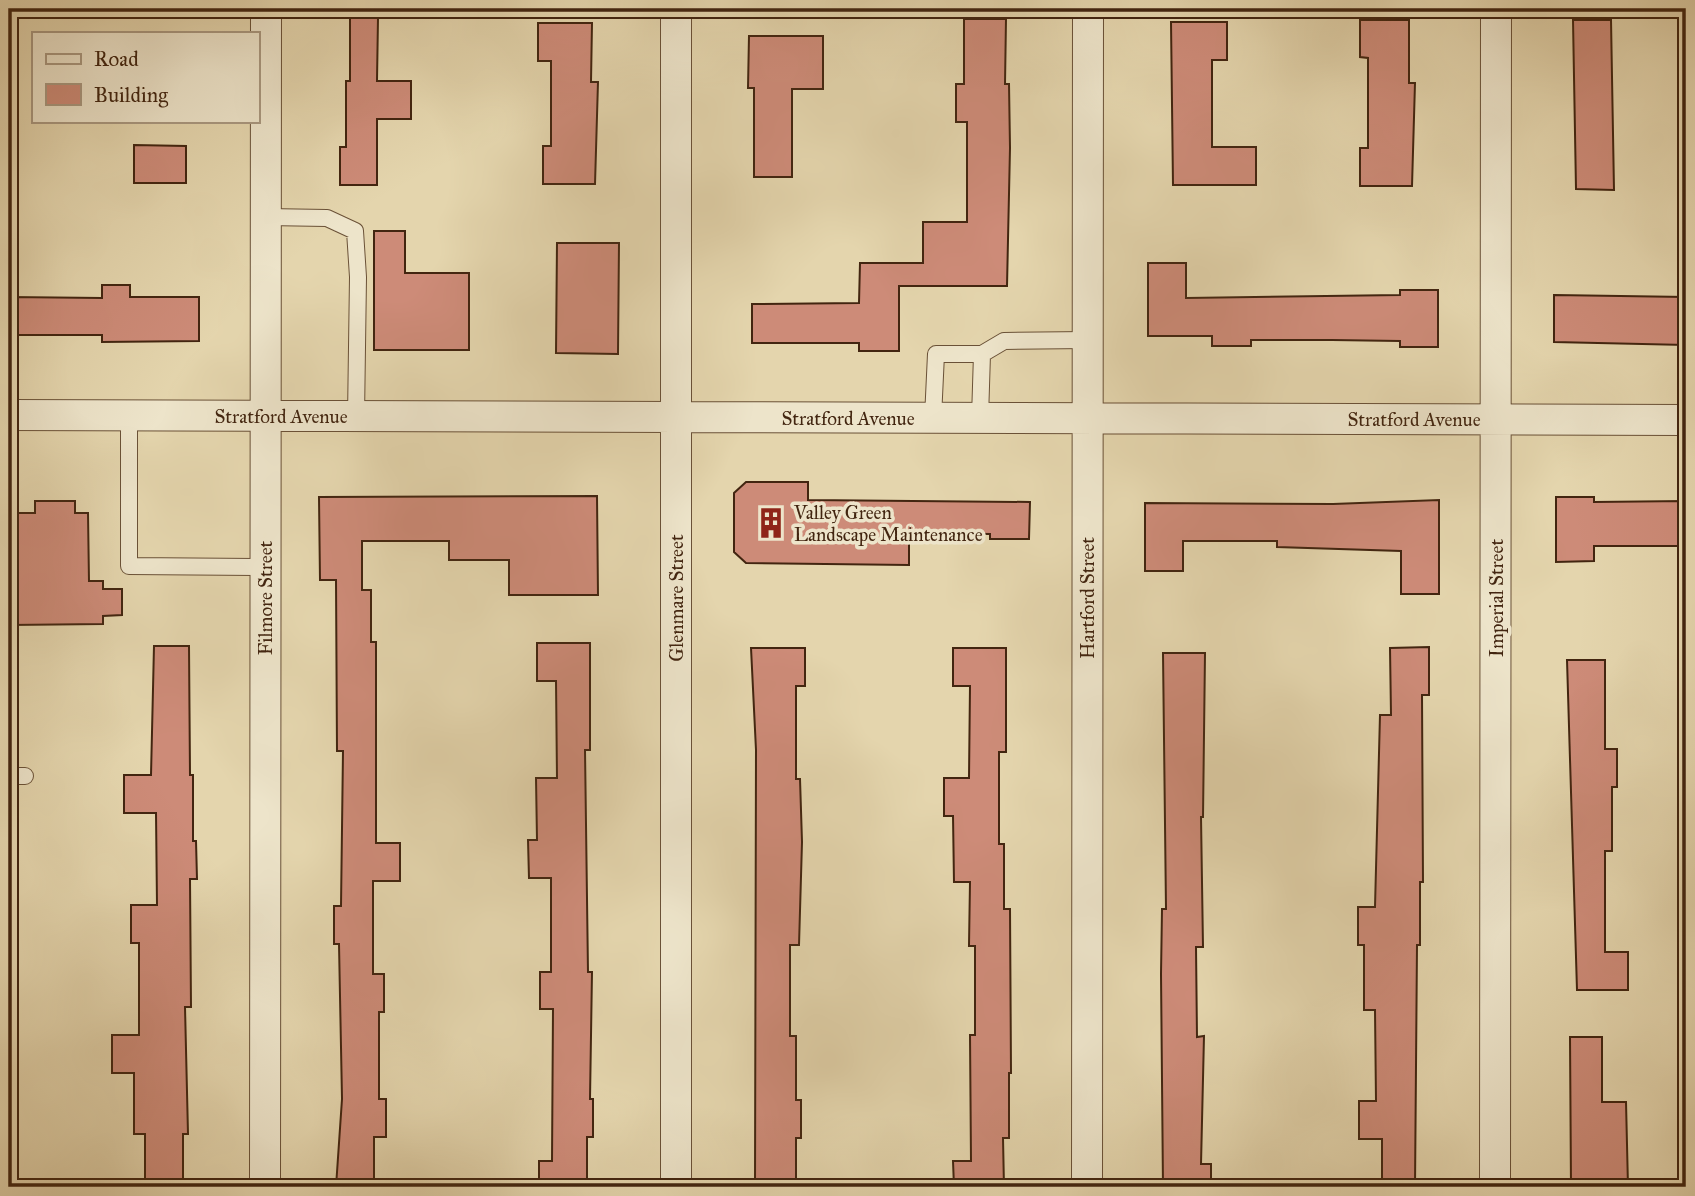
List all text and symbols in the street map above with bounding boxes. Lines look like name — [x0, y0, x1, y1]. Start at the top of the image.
legend — [32, 32, 259, 122]
text: Road — [94, 46, 139, 72]
text: Building — [94, 82, 168, 108]
street label: Stratford Avenue — [214, 405, 348, 428]
street label: Stratford Avenue — [781, 407, 915, 430]
street label: Stratford Avenue — [1347, 408, 1481, 431]
place label: Valley Green Landscape Maintenance — [793, 501, 983, 546]
building icon: Valley Green Landscape Maintenance — [754, 506, 788, 540]
street label: Glenmare Street — [665, 534, 688, 662]
street label: Hartford Street — [1076, 537, 1099, 659]
street label: Imperial Street — [1485, 539, 1508, 657]
street label: Filmore Street — [254, 540, 277, 655]

